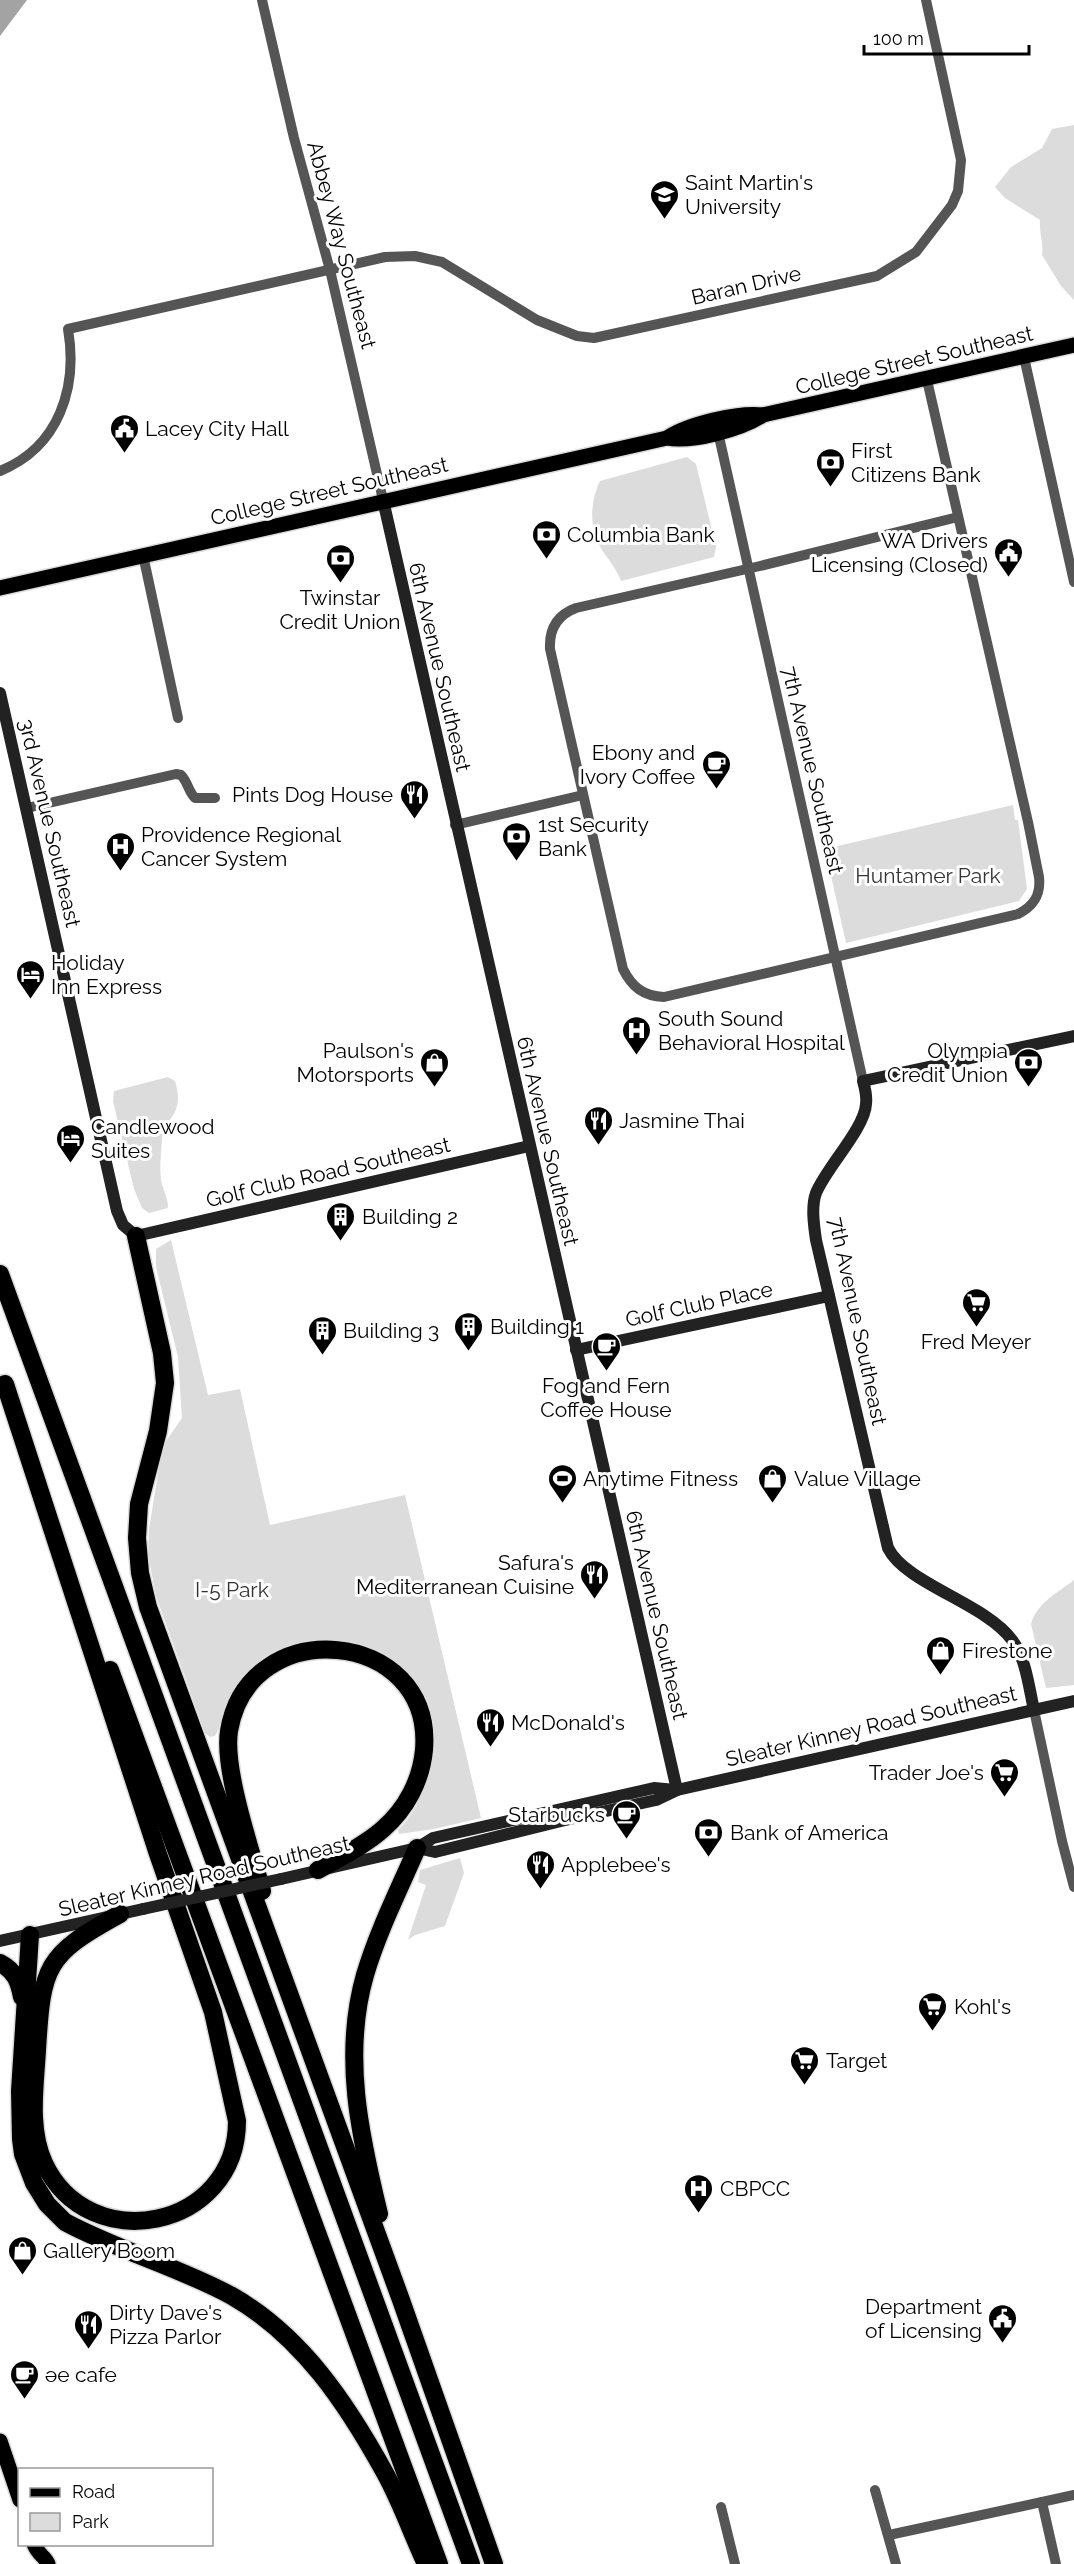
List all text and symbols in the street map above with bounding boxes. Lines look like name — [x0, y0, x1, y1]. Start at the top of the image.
scale bar — [864, 18, 1029, 56]
text: 100 m — [873, 28, 924, 49]
street label: Abbey Way Southeast — [302, 139, 382, 351]
place label: Saint Martin's University — [685, 170, 813, 219]
school or university icon: Saint Martin's University — [648, 178, 680, 220]
street label: Baran Drive — [689, 260, 803, 310]
street label: College Street Southeast — [793, 321, 1035, 399]
public building icon: Lacey City Hall — [108, 412, 140, 454]
place label: Lacey City Hall — [145, 416, 289, 441]
place label: First Citizens Bank — [851, 438, 981, 487]
bank icon: First Citizens Bank — [814, 446, 846, 488]
street label: College Street Southeast — [208, 452, 450, 530]
bank icon: Columbia Bank — [530, 518, 562, 560]
place label: Columbia Bank — [567, 522, 715, 547]
place label: WA Drivers Licensing (Closed) — [811, 528, 988, 577]
public building icon: WA Drivers Licensing (Closed) — [993, 536, 1025, 578]
bank icon: Twinstar Credit Union — [324, 542, 356, 584]
street label: 6th Avenue Southeast — [404, 560, 476, 774]
place label: Twinstar Credit Union — [279, 585, 401, 634]
street label: 7th Avenue Southeast — [777, 664, 849, 876]
street label: 3rd Avenue Southeast — [14, 716, 86, 930]
place label: Ebony and Ivory Coffee — [580, 740, 695, 789]
cafe icon: Ebony and Ivory Coffee — [700, 748, 732, 790]
restaurant icon: Pints Dog House — [398, 778, 430, 820]
place label: Pints Dog House — [232, 782, 393, 807]
place label: 1st Security Bank — [538, 812, 649, 861]
bank icon: 1st Security Bank — [501, 820, 533, 862]
place label: Providence Regional Cancer System — [141, 822, 341, 871]
hospital icon: Providence Regional Cancer System — [104, 830, 136, 872]
park label: Huntamer Park — [855, 863, 1001, 888]
place label: Holiday Inn Express — [51, 950, 162, 999]
hotel icon: Holiday Inn Express — [14, 958, 46, 1000]
place label: South Sound Behavioral Hospital — [658, 1006, 845, 1055]
hospital icon: South Sound Behavioral Hospital — [621, 1014, 653, 1056]
street label: 6th Avenue Southeast — [512, 1034, 584, 1248]
place label: Paulson's Motorsports — [297, 1038, 414, 1087]
place label: Olympia Credit Union — [887, 1038, 1008, 1087]
shop icon: Paulson's Motorsports — [419, 1046, 451, 1088]
bank icon: Olympia Credit Union — [1013, 1046, 1045, 1088]
restaurant icon: Jasmine Thai — [582, 1104, 614, 1146]
place label: Jasmine Thai — [619, 1108, 745, 1133]
place label: Candlewood Suites — [91, 1114, 215, 1163]
hotel icon: Candlewood Suites — [54, 1122, 86, 1164]
street label: Golf Club Road Southeast — [204, 1132, 452, 1212]
building icon: Building 2 — [325, 1200, 357, 1242]
place label: Building 2 — [362, 1204, 458, 1229]
street label: 7th Avenue Southeast — [824, 1215, 892, 1427]
street label: Golf Club Place — [623, 1276, 775, 1332]
supermarket icon: Fred Meyer — [960, 1286, 992, 1328]
building icon: Building 1 — [453, 1310, 485, 1352]
building icon: Building 3 — [306, 1314, 338, 1356]
place label: Building 1 — [490, 1314, 584, 1339]
place label: Building 3 — [343, 1318, 439, 1343]
place label: Fred Meyer — [921, 1329, 1032, 1354]
cafe icon: Fog and Fern Coffee House — [590, 1330, 622, 1372]
place label: Fog and Fern Coffee House — [540, 1373, 672, 1422]
sports icon: Anytime Fitness — [546, 1462, 578, 1504]
shop icon: Value Village — [757, 1462, 789, 1504]
place label: Anytime Fitness — [583, 1466, 738, 1491]
place label: Value Village — [794, 1466, 921, 1491]
street label: 6th Avenue Southeast — [621, 1508, 693, 1722]
place label: Safura's Mediterranean Cuisine — [356, 1550, 574, 1599]
restaurant icon: Safura's Mediterranean Cuisine — [579, 1558, 611, 1600]
park label: I-5 Park — [195, 1577, 269, 1602]
shop icon: Firestone — [925, 1634, 957, 1676]
place label: Firestone — [962, 1638, 1052, 1663]
street label: Sleater Kinney Road Southeast — [723, 1680, 1019, 1772]
restaurant icon: McDonald's — [474, 1706, 506, 1748]
place label: McDonald's — [511, 1710, 625, 1735]
supermarket icon: Trader Joe's — [989, 1756, 1021, 1798]
place label: Trader Joe's — [869, 1760, 984, 1785]
cafe icon: Starbucks — [610, 1798, 642, 1840]
place label: Starbucks — [508, 1802, 605, 1827]
bank icon: Bank of America — [693, 1816, 725, 1858]
place label: Bank of America — [730, 1820, 888, 1845]
street label: Sleater Kinney Road Southeast — [56, 1830, 352, 1922]
restaurant icon: Applebee's — [524, 1848, 556, 1890]
place label: Applebee's — [561, 1852, 671, 1877]
supermarket icon: Kohl's — [917, 1990, 949, 2032]
place label: Kohl's — [954, 1994, 1011, 2019]
supermarket icon: Target — [789, 2044, 821, 2086]
place label: Target — [826, 2048, 887, 2073]
hospital icon: CBPCC — [683, 2172, 715, 2214]
place label: CBPCC — [720, 2176, 790, 2201]
shop icon: Gallery Boom — [6, 2234, 38, 2276]
place label: Gallery Boom — [43, 2238, 175, 2263]
place label: Department of Licensing — [865, 2294, 982, 2343]
place label: Dirty Dave's Pizza Parlor — [109, 2300, 222, 2349]
public building icon: Department of Licensing — [987, 2302, 1019, 2344]
restaurant icon: Dirty Dave's Pizza Parlor — [72, 2308, 104, 2350]
cafe icon: əe cafe — [8, 2358, 40, 2400]
place label: əe cafe — [45, 2362, 117, 2387]
legend — [18, 2468, 213, 2546]
text: Road — [72, 2481, 115, 2502]
text: Park — [72, 2511, 109, 2532]

